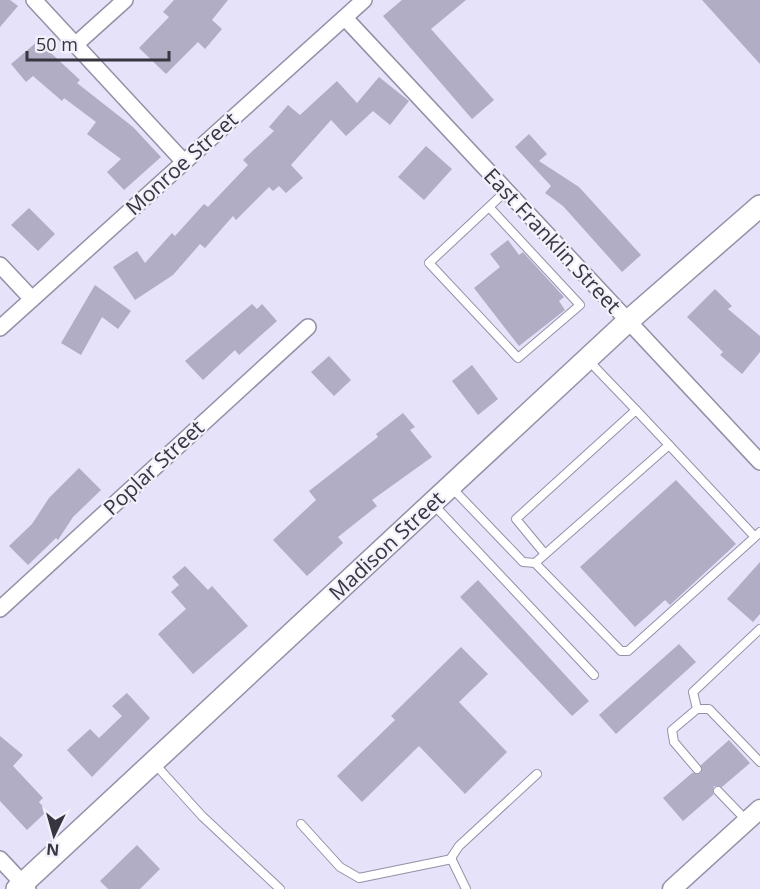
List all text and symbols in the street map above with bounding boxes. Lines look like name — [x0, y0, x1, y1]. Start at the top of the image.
scale bar — [27, 24, 170, 62]
text: 50 m — [36, 32, 78, 56]
street label: Monroe Street — [119, 106, 243, 221]
street label: East Franklin Street — [478, 162, 627, 319]
street label: Poplar Street — [97, 413, 210, 521]
street label: Madison Street — [323, 484, 450, 606]
north arrow — [24, 805, 84, 865]
text: N — [45, 838, 60, 861]

